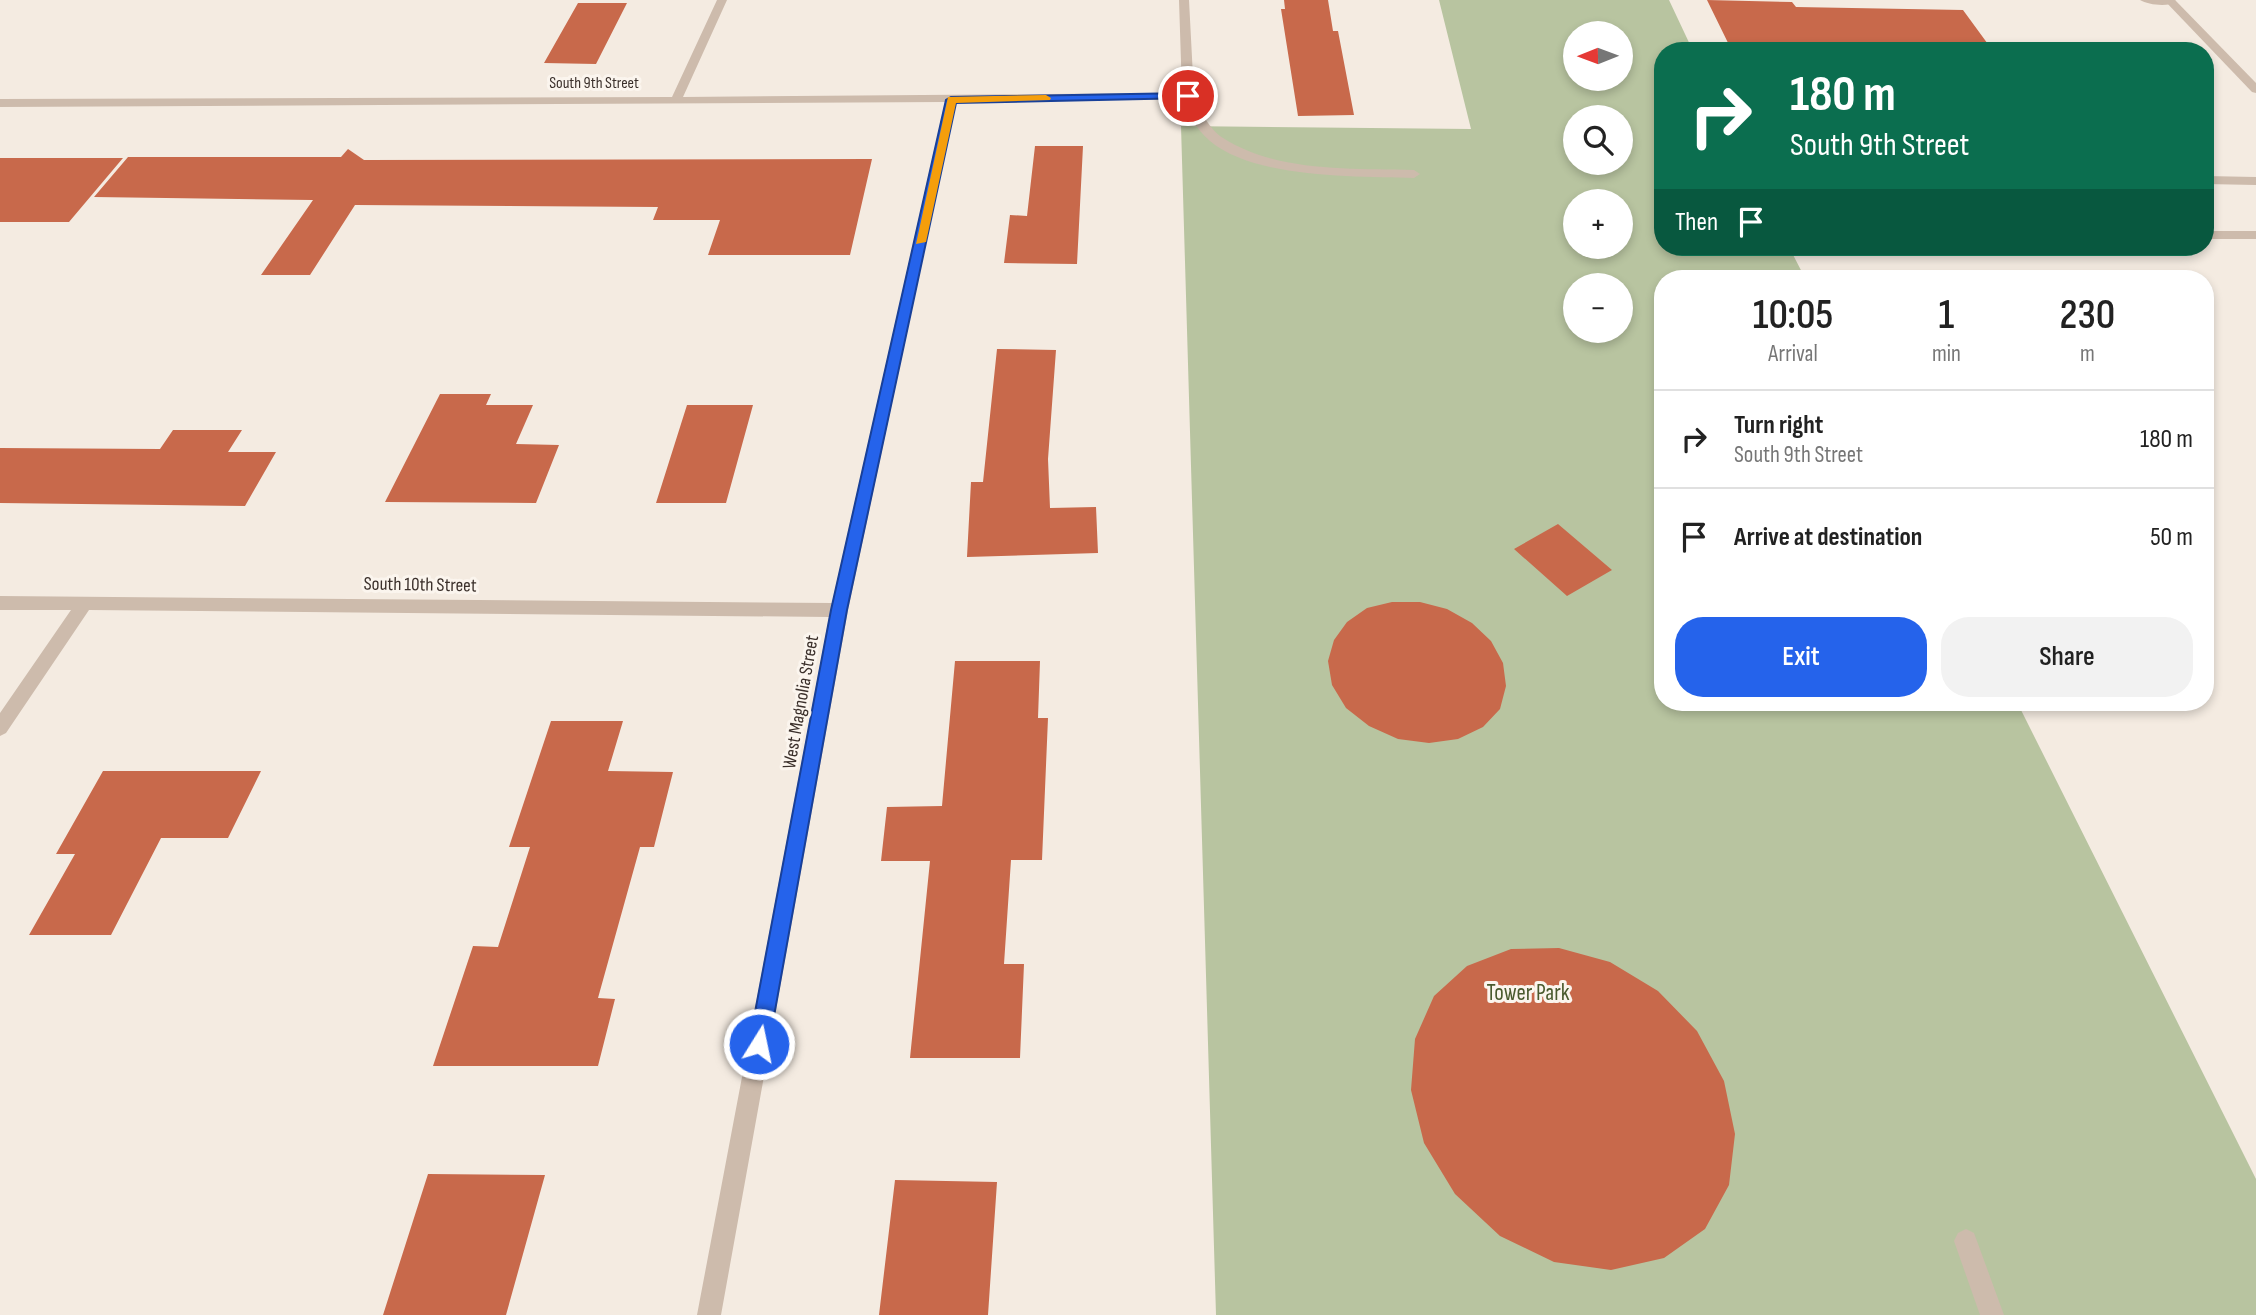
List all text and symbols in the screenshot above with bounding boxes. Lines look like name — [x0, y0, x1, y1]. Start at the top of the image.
north arrow — [1563, 21, 1633, 91]
map controls — [1563, 21, 1633, 343]
pin — [1158, 66, 1218, 126]
text: 180 m — [1790, 66, 1896, 125]
icon: right — [1675, 70, 1766, 161]
street label: South 9th Street — [549, 74, 639, 93]
icon: arrive — [1169, 77, 1207, 115]
button: search — [1563, 105, 1633, 175]
text: South 9th Street — [1790, 126, 1969, 165]
button: + — [1563, 189, 1633, 259]
icon: arrive — [1732, 203, 1770, 241]
text: Then — [1675, 207, 1718, 238]
button: − — [1563, 273, 1633, 343]
text: 10:05 — [1753, 290, 1833, 341]
text: 1 — [1939, 290, 1954, 341]
text: 230 — [2060, 290, 2115, 341]
text: Arrival — [1768, 340, 1818, 368]
text: min — [1932, 340, 1961, 368]
text: m — [2080, 340, 2095, 368]
text: Turn right — [1734, 410, 1823, 441]
icon: right — [1675, 420, 1713, 458]
text: 180 m — [2140, 424, 2193, 455]
text: South 9th Street — [1734, 441, 1863, 469]
icon: arrive — [1675, 518, 1713, 556]
text: Arrive at destination — [1734, 522, 1922, 553]
text: 50 m — [2150, 522, 2193, 553]
street label: South 10th Street — [363, 573, 477, 597]
button: Exit — [1675, 617, 1927, 697]
button: Share — [1941, 617, 2193, 697]
street label: West Magnolia Street — [778, 633, 824, 771]
park label: Tower Park — [1486, 979, 1570, 1007]
position arrow — [722, 1007, 796, 1081]

